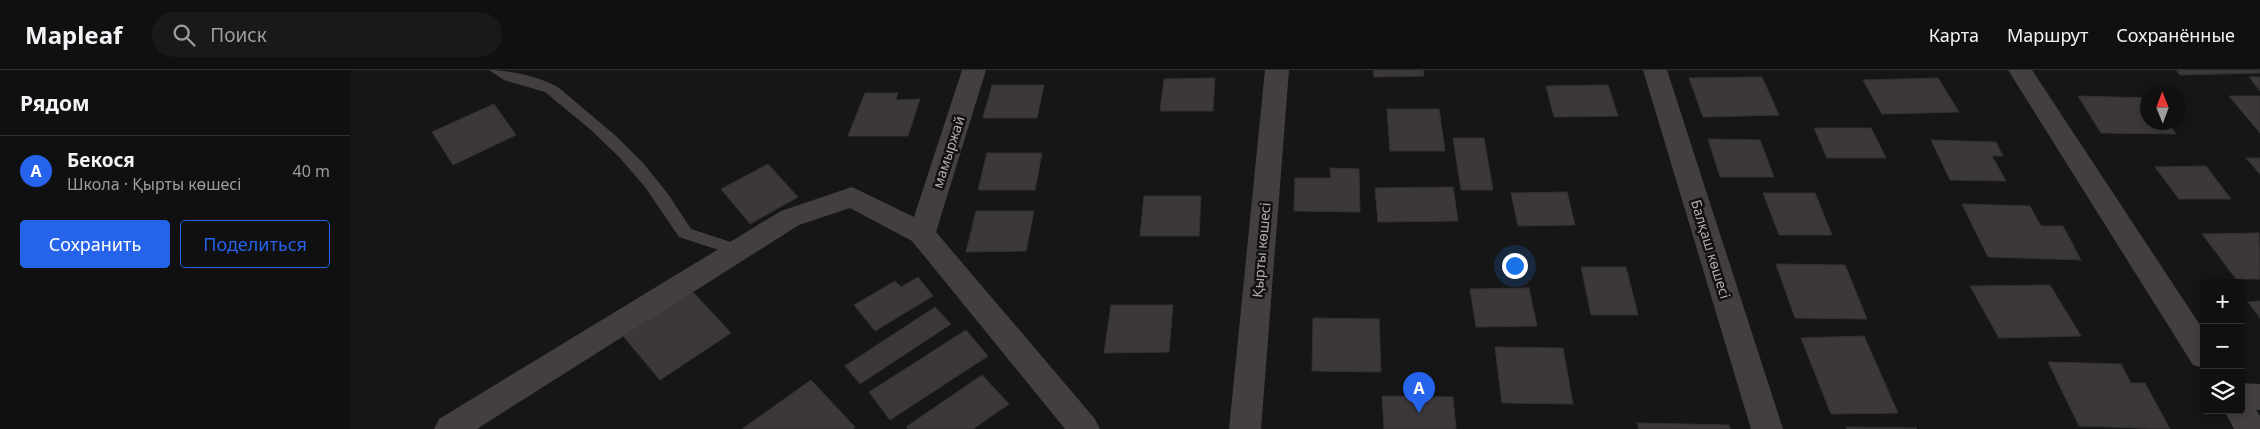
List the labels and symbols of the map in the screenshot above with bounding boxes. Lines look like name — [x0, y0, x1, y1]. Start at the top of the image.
north arrow — [2140, 85, 2185, 130]
street label: мамыржай — [927, 113, 969, 191]
street label: Балқаш көшесі — [1687, 197, 1735, 301]
street label: Қырты көшесі — [1247, 202, 1275, 298]
your location — [1502, 253, 1528, 279]
pin: A — [1403, 372, 1435, 413]

